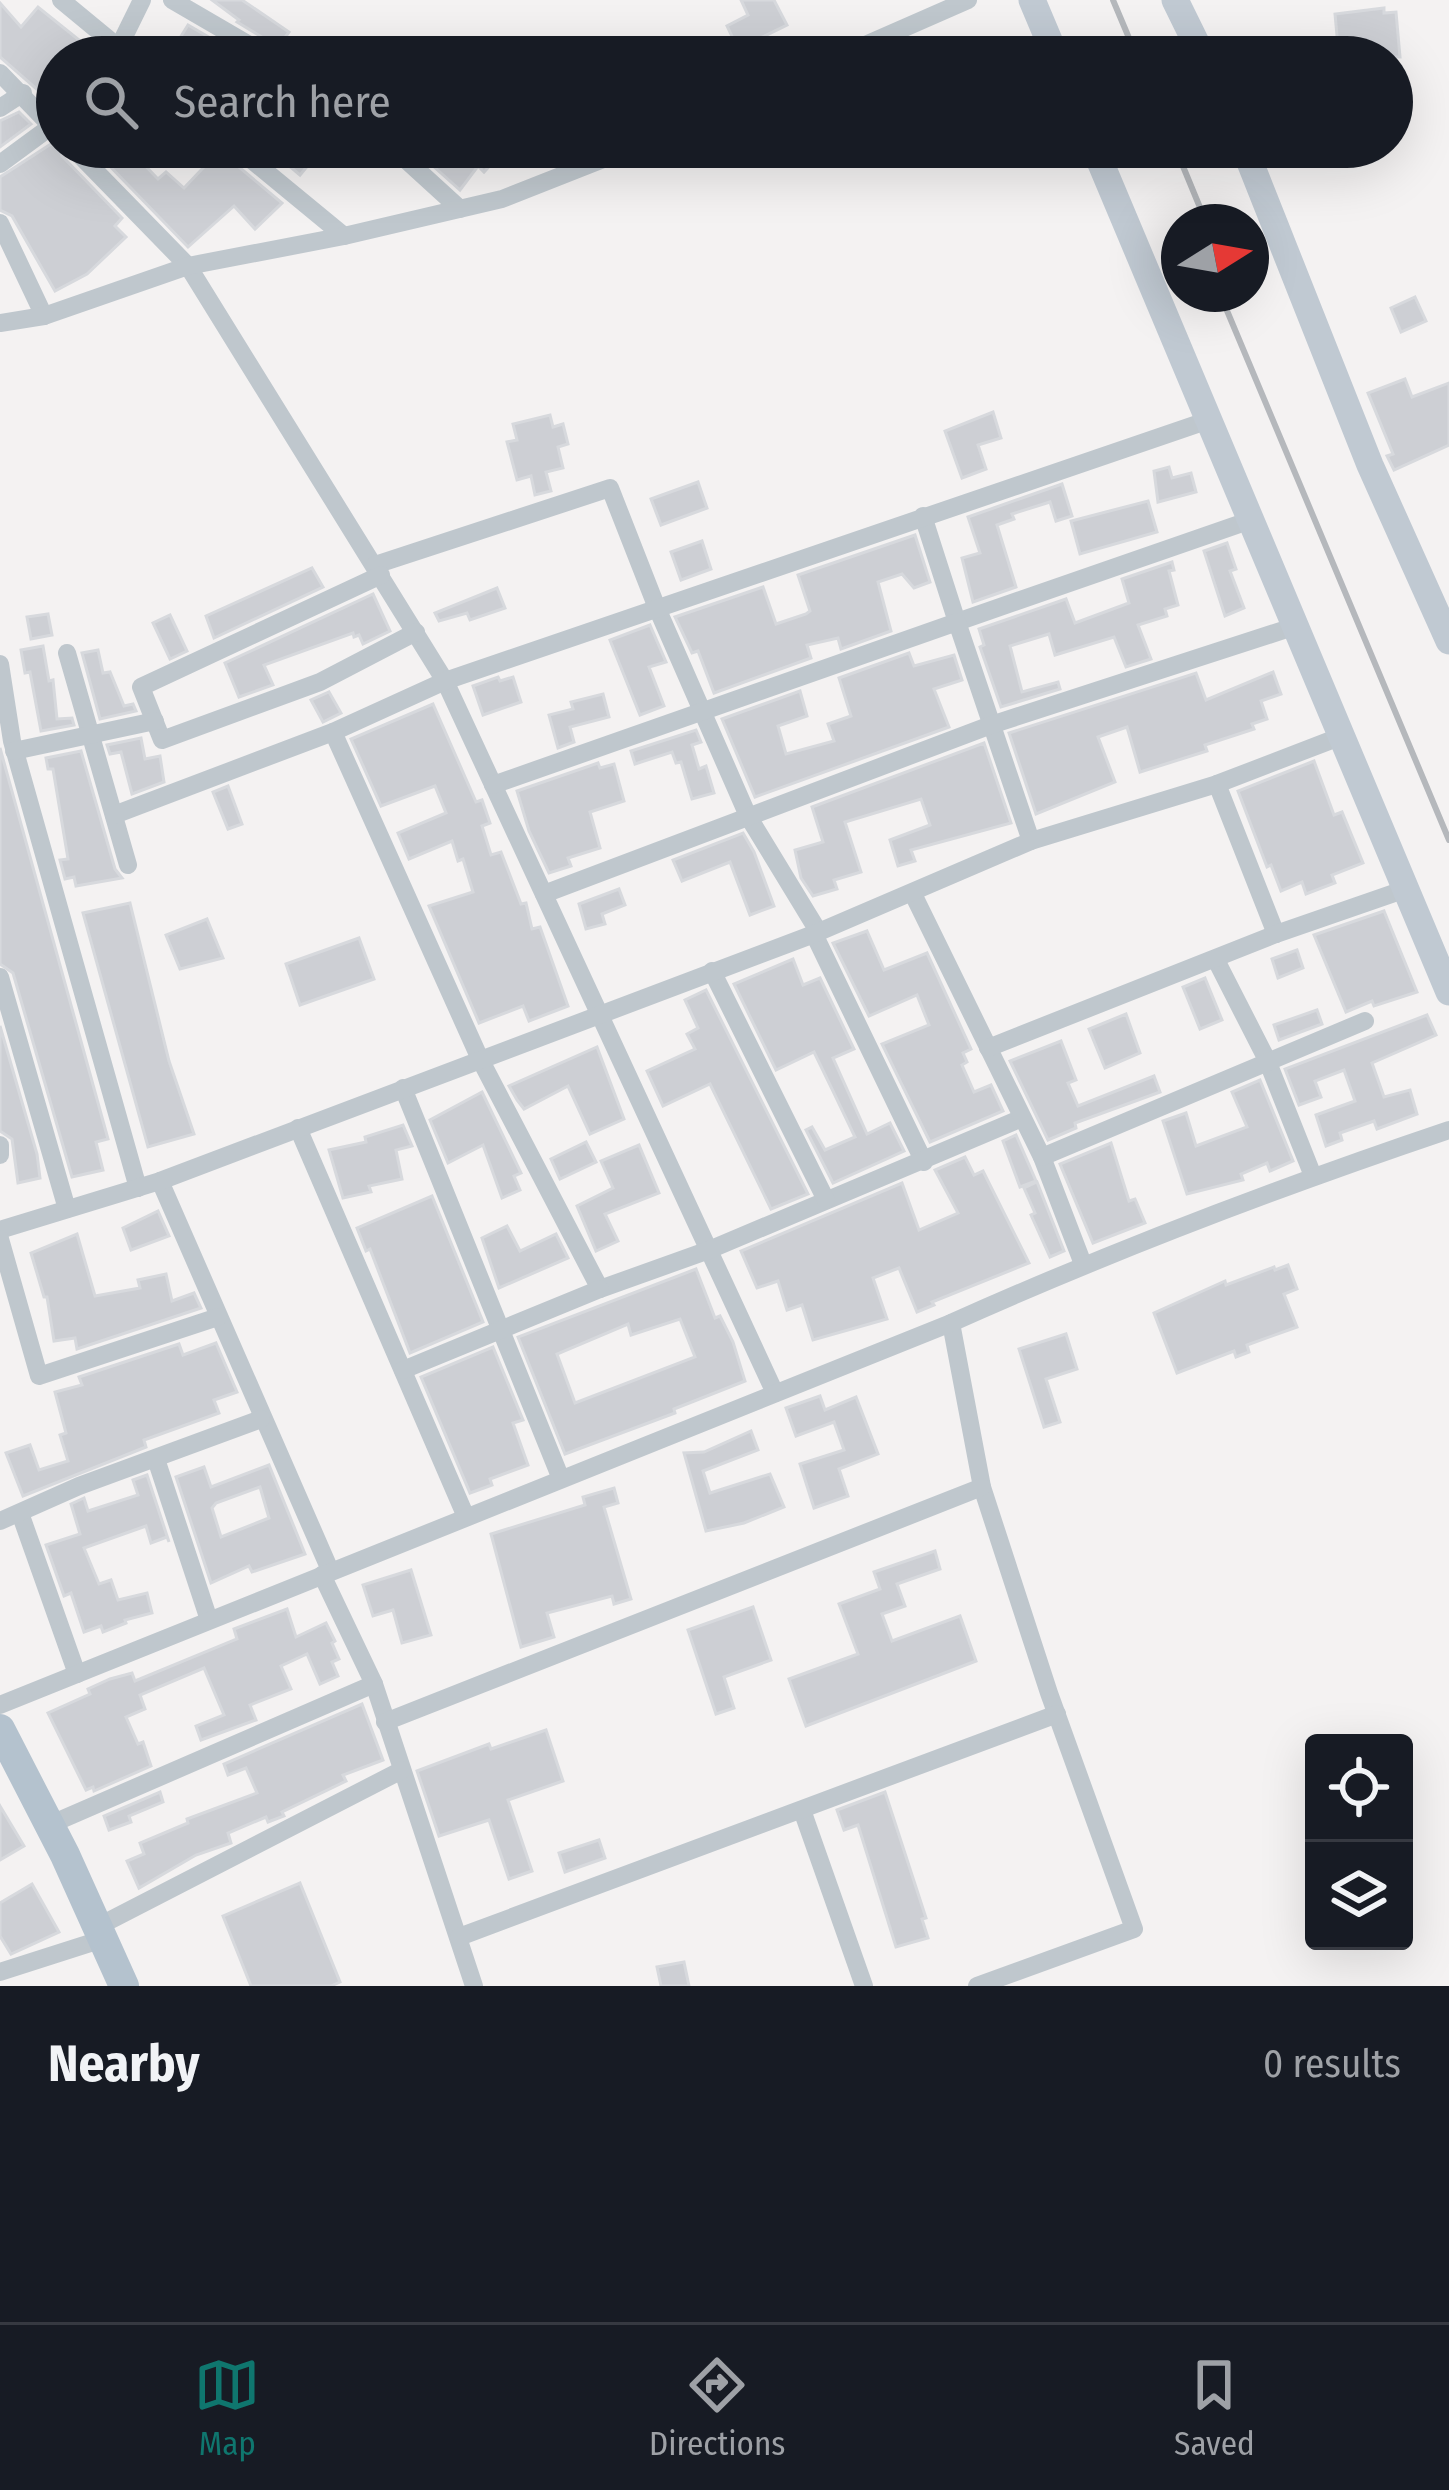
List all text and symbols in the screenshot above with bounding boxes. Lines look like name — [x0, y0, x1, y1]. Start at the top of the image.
search box — [36, 36, 1413, 168]
icon: search — [78, 69, 144, 135]
text: Search here — [174, 75, 391, 129]
north arrow — [1161, 204, 1269, 312]
map controls — [1305, 1734, 1413, 1950]
button: locate — [1305, 1734, 1413, 1842]
button: layers — [1305, 1842, 1413, 1950]
text: Nearby — [48, 2033, 200, 2095]
text: 0 results — [1263, 2041, 1401, 2087]
tab: Map — [194, 2352, 260, 2464]
tab: Directions — [649, 2352, 785, 2464]
tab: Saved — [1174, 2352, 1255, 2464]

